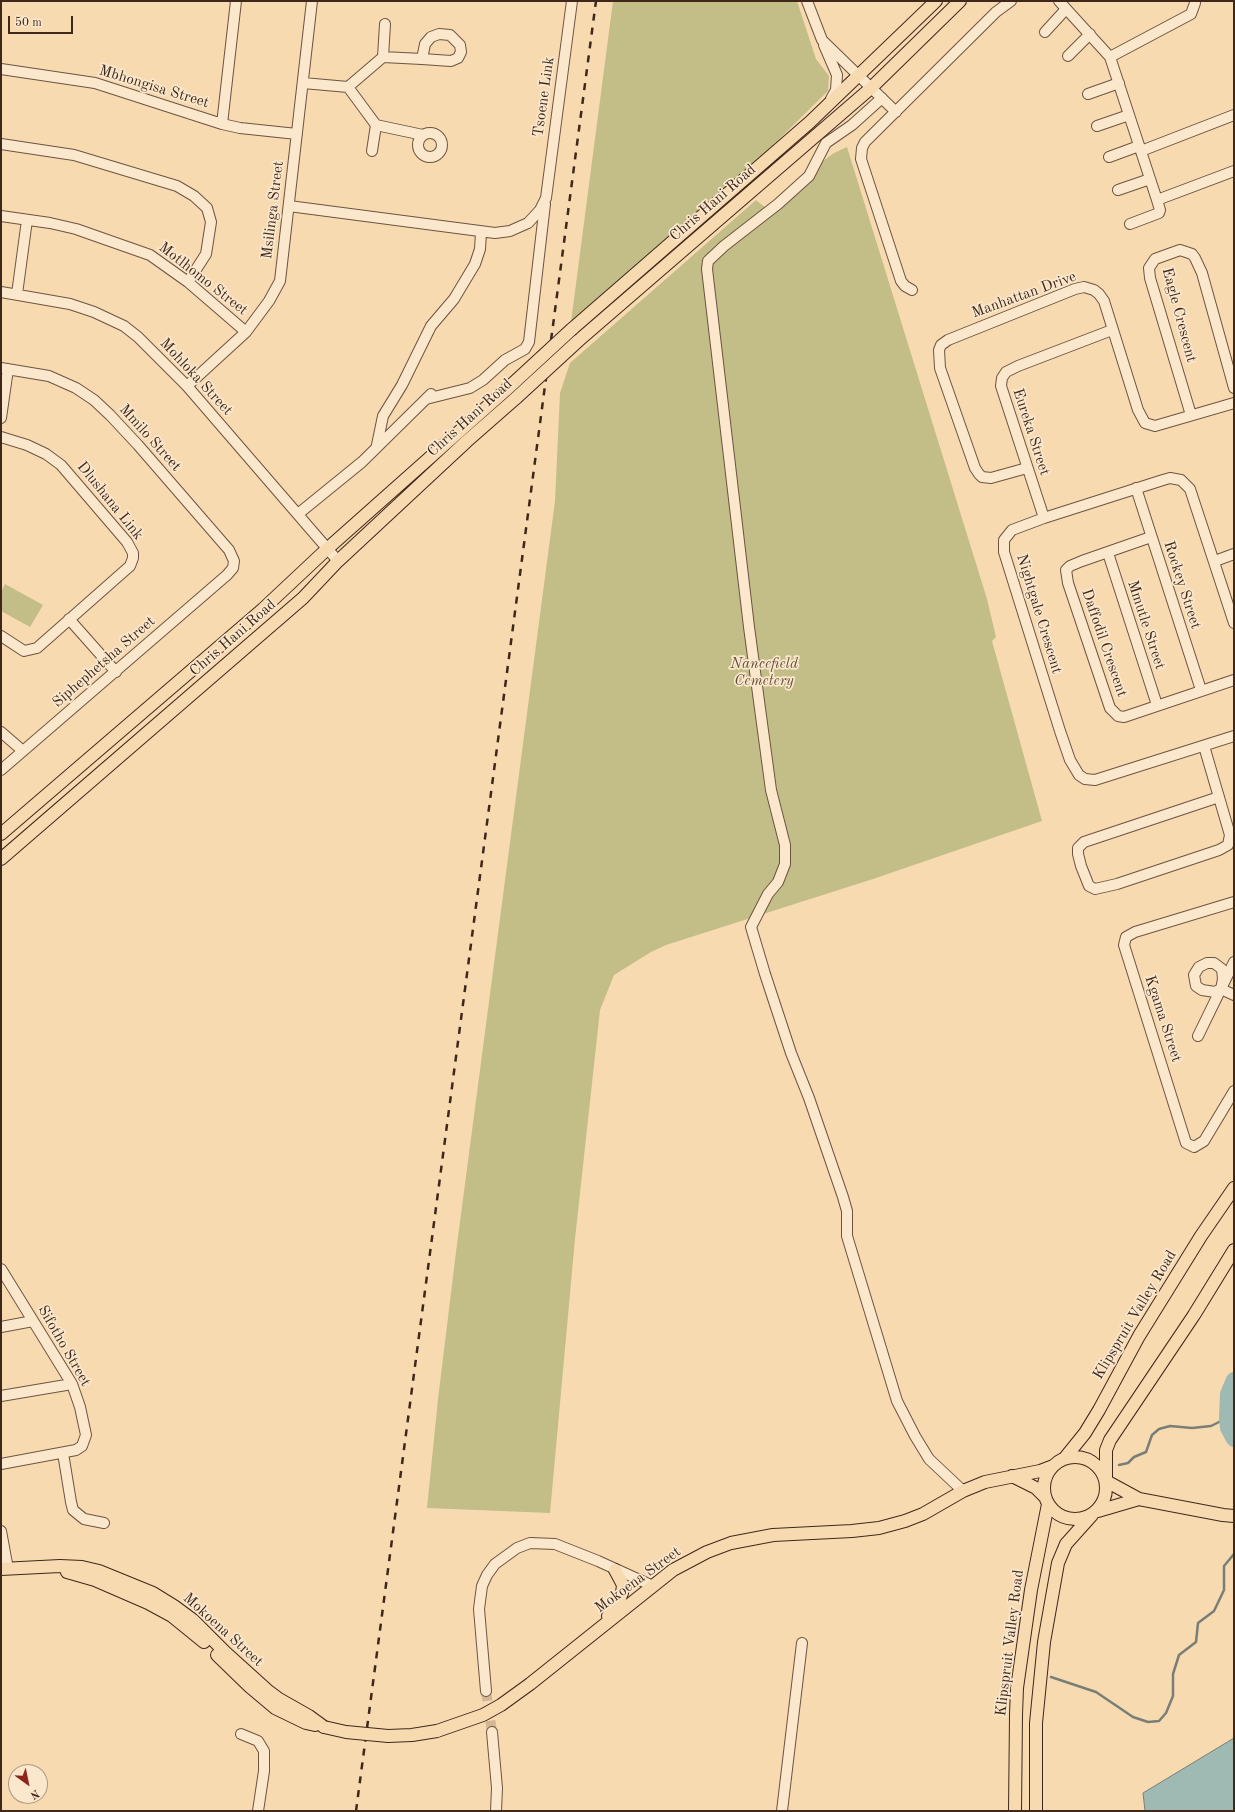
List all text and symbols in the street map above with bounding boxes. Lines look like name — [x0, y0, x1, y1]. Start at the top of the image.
scale bar — [10, 8, 75, 34]
text: 50 m — [15, 17, 42, 29]
street label: Tsoene Link — [529, 56, 559, 138]
street label: Mbhongisa Street — [97, 62, 211, 112]
street label: Msilinga Street — [258, 160, 288, 260]
street label: Chris Hani Road — [666, 161, 760, 245]
street label: Motlhomo Street — [155, 239, 251, 319]
street label: Eagle Crescent — [1158, 266, 1200, 364]
street label: Manhattan Drive — [969, 268, 1079, 322]
street label: Mohloka Street — [156, 335, 236, 419]
street label: Chris Hani Road — [424, 375, 516, 461]
street label: Eureka Street — [1008, 386, 1054, 478]
street label: Mmilo Street — [115, 401, 185, 475]
street label: Dlushana Link — [73, 458, 147, 544]
street label: Rockey Street — [1159, 539, 1205, 631]
street label: Nightgale Crescent — [1012, 552, 1066, 676]
street label: Mmutle Street — [1123, 578, 1169, 672]
street label: Daffodil Crescent — [1077, 587, 1131, 699]
street label: Chris Hani Road — [186, 596, 280, 680]
street label: Siphephetsha Street — [49, 612, 159, 712]
park label: Nancefield Cemetery — [730, 655, 798, 690]
street label: Kgama Street — [1141, 973, 1185, 1065]
street label: Klipspruit Valley Road — [1089, 1247, 1181, 1383]
street label: Sifotho Street — [34, 1302, 94, 1390]
street label: Mokoena Street — [592, 1543, 684, 1617]
street label: Klipspruit Valley Road — [992, 1569, 1028, 1717]
street label: Mokoena Street — [179, 1589, 267, 1671]
north arrow — [8, 1764, 48, 1804]
text: N — [28, 1787, 41, 1801]

